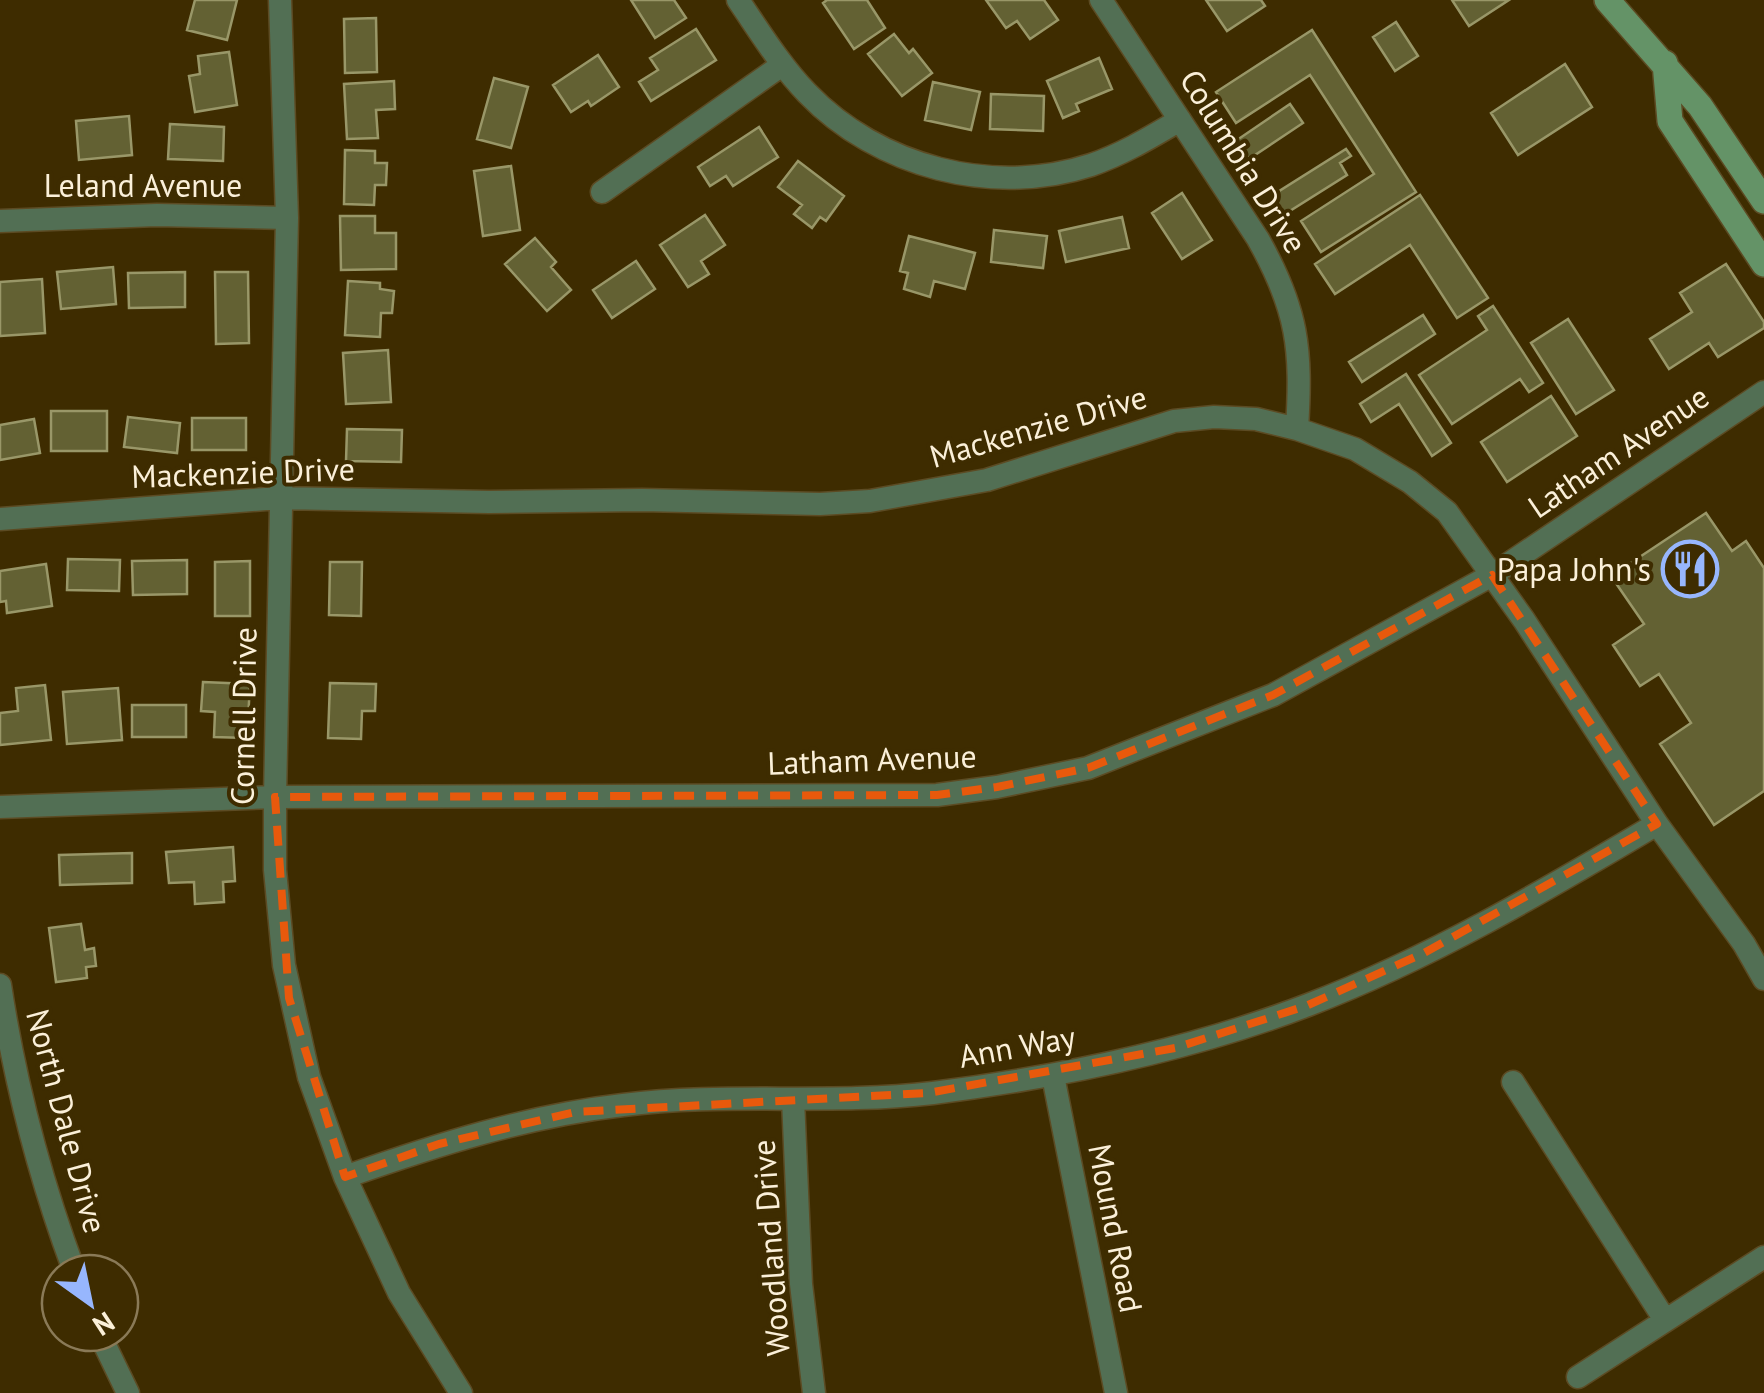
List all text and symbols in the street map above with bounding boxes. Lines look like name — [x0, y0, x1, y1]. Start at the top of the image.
street label: Columbia Drive — [1171, 61, 1317, 261]
street label: Leland Avenue — [44, 164, 242, 206]
street label: Mackenzie Drive — [925, 375, 1151, 477]
street label: Latham Avenue — [1519, 375, 1717, 527]
street label: Mackenzie Drive — [130, 447, 356, 497]
restaurant icon: Papa John's — [1660, 539, 1720, 599]
place label: Papa John's — [1497, 548, 1651, 590]
street label: Cornell Drive — [220, 627, 266, 805]
street label: Latham Avenue — [767, 734, 977, 784]
street label: North Dale Drive — [17, 1004, 117, 1238]
street label: Ann Way — [955, 1015, 1079, 1077]
street label: Woodland Drive — [741, 1138, 799, 1358]
street label: Mound Road — [1079, 1140, 1153, 1316]
north arrow — [40, 1253, 140, 1353]
text: N — [86, 1304, 122, 1345]

